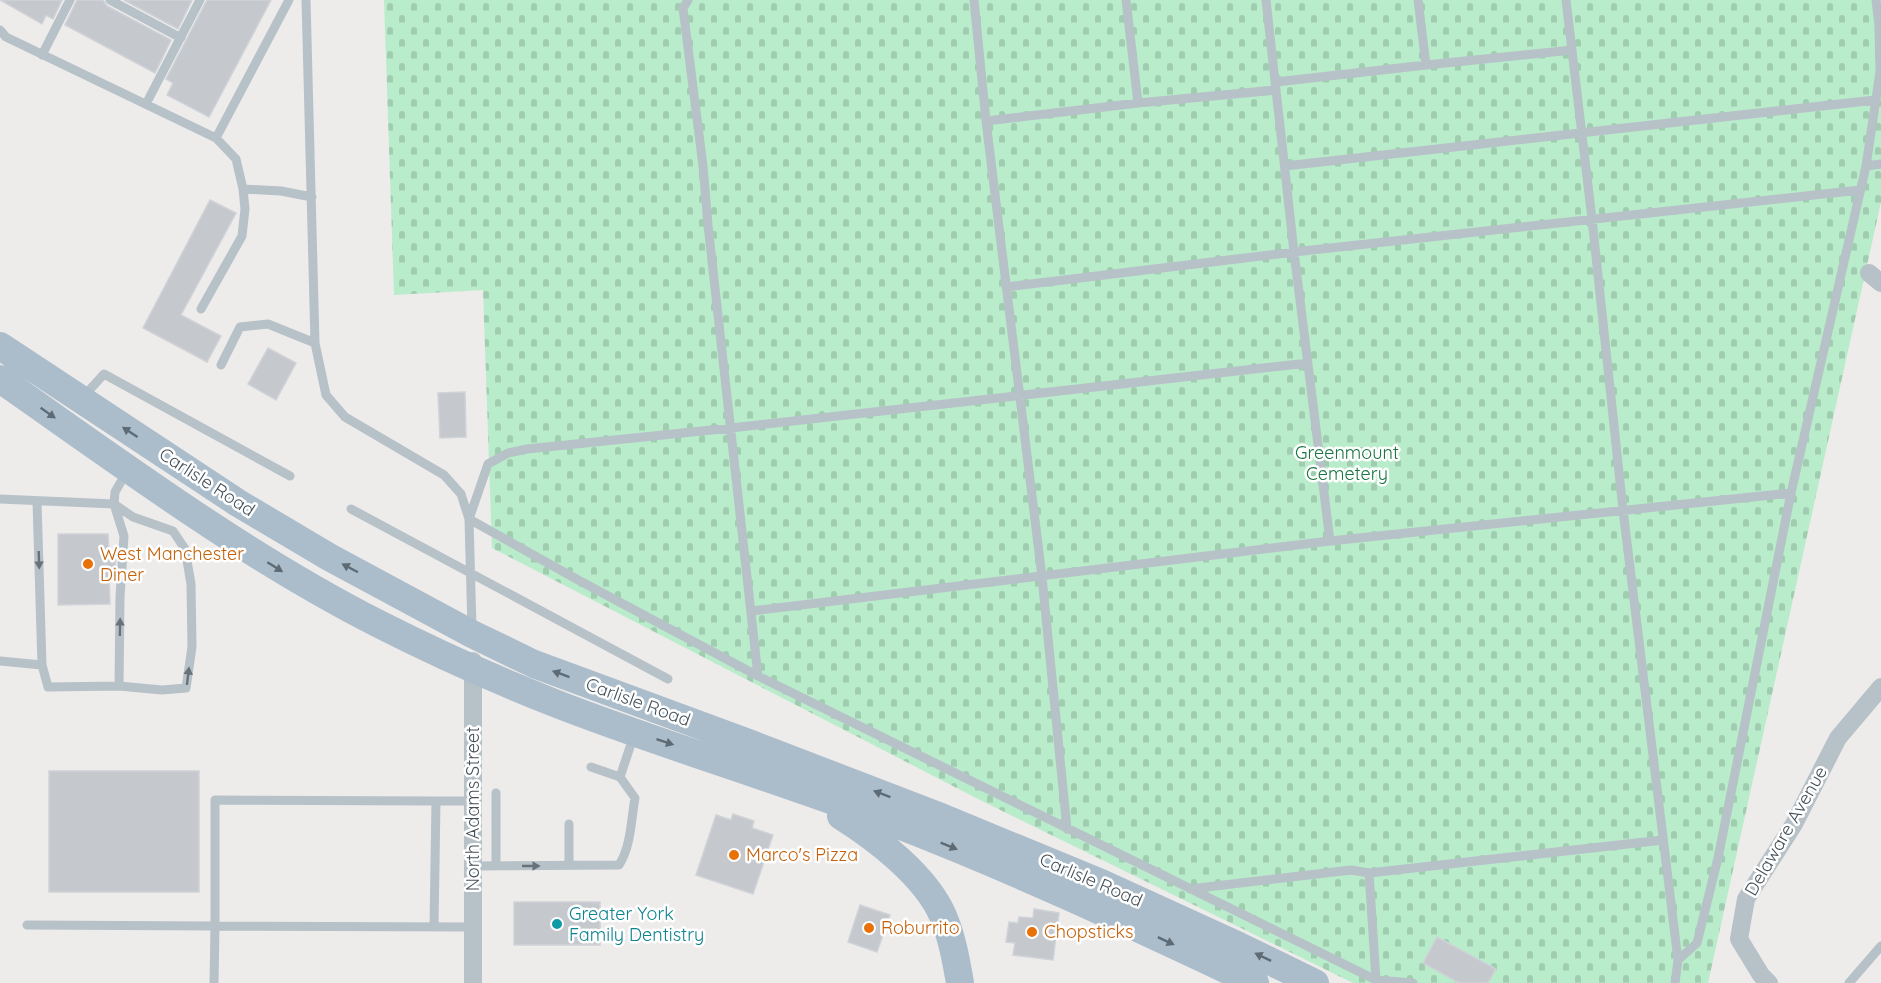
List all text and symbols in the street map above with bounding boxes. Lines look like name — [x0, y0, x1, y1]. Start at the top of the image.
one-way arrow — [40, 407, 56, 418]
one-way arrow — [122, 427, 138, 438]
park label: Greenmount Cemetery — [1295, 441, 1399, 485]
street label: Carlisle Road — [155, 442, 260, 521]
place label: West Manchester Diner — [100, 542, 244, 586]
one-way arrow — [34, 550, 44, 569]
marker: West Manchester Diner — [81, 557, 95, 571]
one-way arrow — [267, 561, 283, 572]
one-way arrow — [341, 563, 358, 573]
one-way arrow — [115, 618, 125, 637]
one-way arrow — [183, 666, 192, 685]
one-way arrow — [552, 669, 570, 679]
street label: Carlisle Road — [583, 672, 694, 731]
street label: North Adams Street — [461, 727, 484, 891]
one-way arrow — [656, 738, 674, 748]
street label: Delaware Avenue — [1739, 762, 1832, 900]
one-way arrow — [872, 789, 890, 799]
one-way arrow — [940, 842, 958, 851]
place label: Marco's Pizza — [746, 843, 858, 866]
marker: Marco's Pizza — [727, 848, 741, 862]
street label: Carlisle Road — [1036, 848, 1146, 912]
one-way arrow — [522, 861, 541, 870]
place label: Greater York Family Dentistry — [569, 902, 704, 946]
place label: Roburrito — [881, 916, 960, 939]
marker: Greater York Family Dentistry — [550, 917, 564, 931]
place label: Chopsticks — [1044, 920, 1133, 943]
marker: Roburrito — [862, 921, 876, 935]
marker: Chopsticks — [1025, 925, 1039, 939]
one-way arrow — [1157, 936, 1174, 945]
one-way arrow — [1254, 953, 1271, 962]

